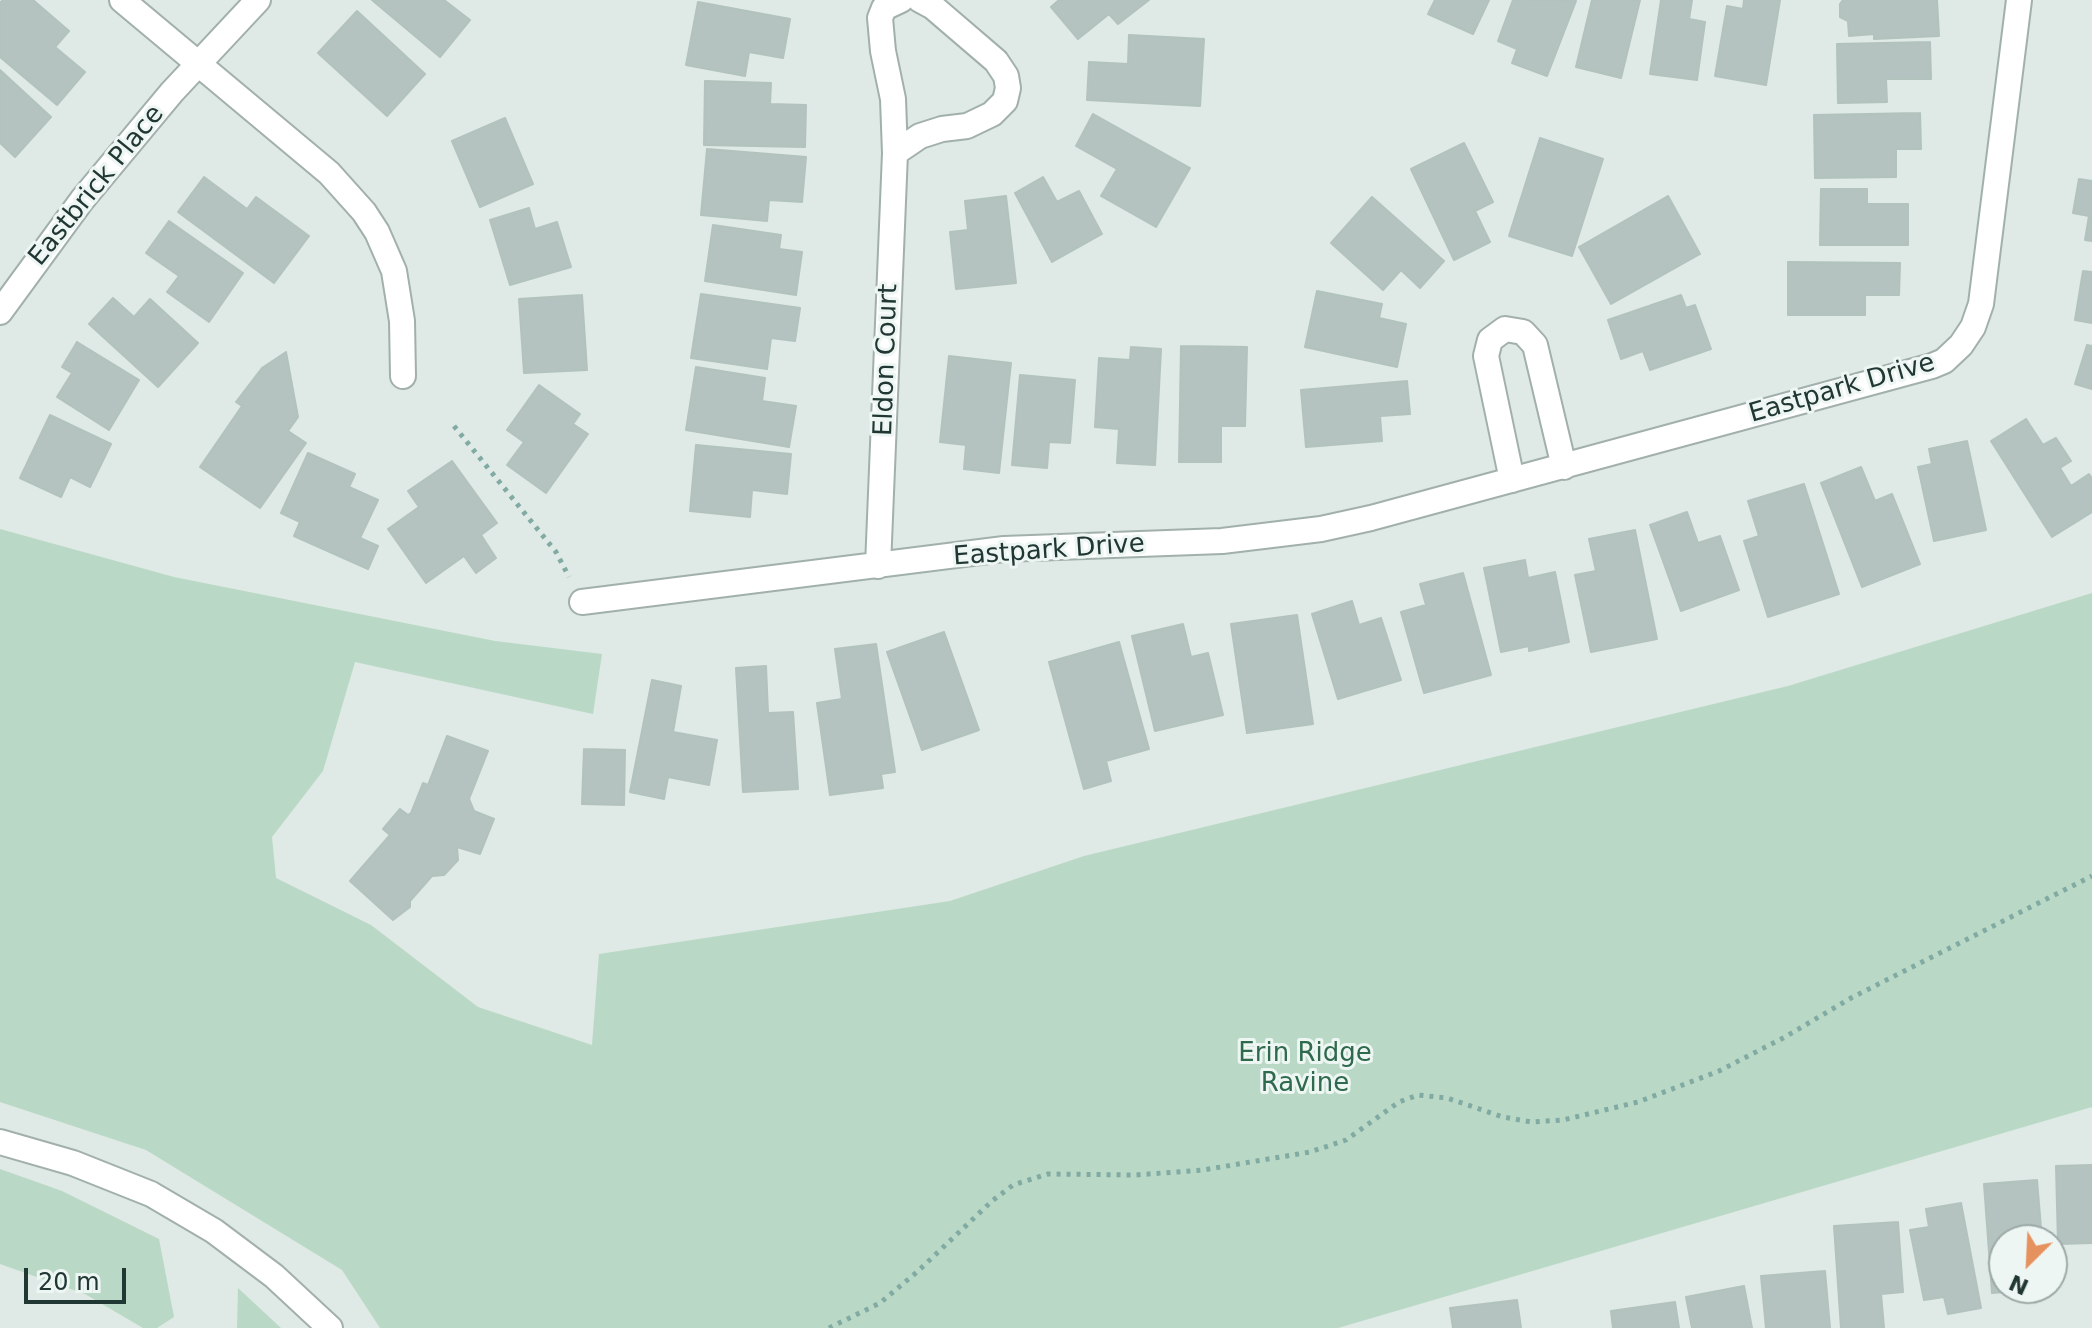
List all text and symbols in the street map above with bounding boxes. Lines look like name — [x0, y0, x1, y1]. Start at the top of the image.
street label: Eastbrick Place — [23, 100, 171, 272]
street label: Eldon Court — [869, 283, 905, 437]
street label: Eastpark Drive — [1745, 348, 1939, 430]
street label: Eastpark Drive — [952, 529, 1146, 573]
park label: Erin Ridge Ravine — [1238, 1038, 1372, 1100]
north arrow — [1988, 1224, 2068, 1304]
scale bar — [28, 1252, 130, 1302]
text: 20 m — [38, 1268, 100, 1296]
text: N — [2005, 1269, 2032, 1300]

